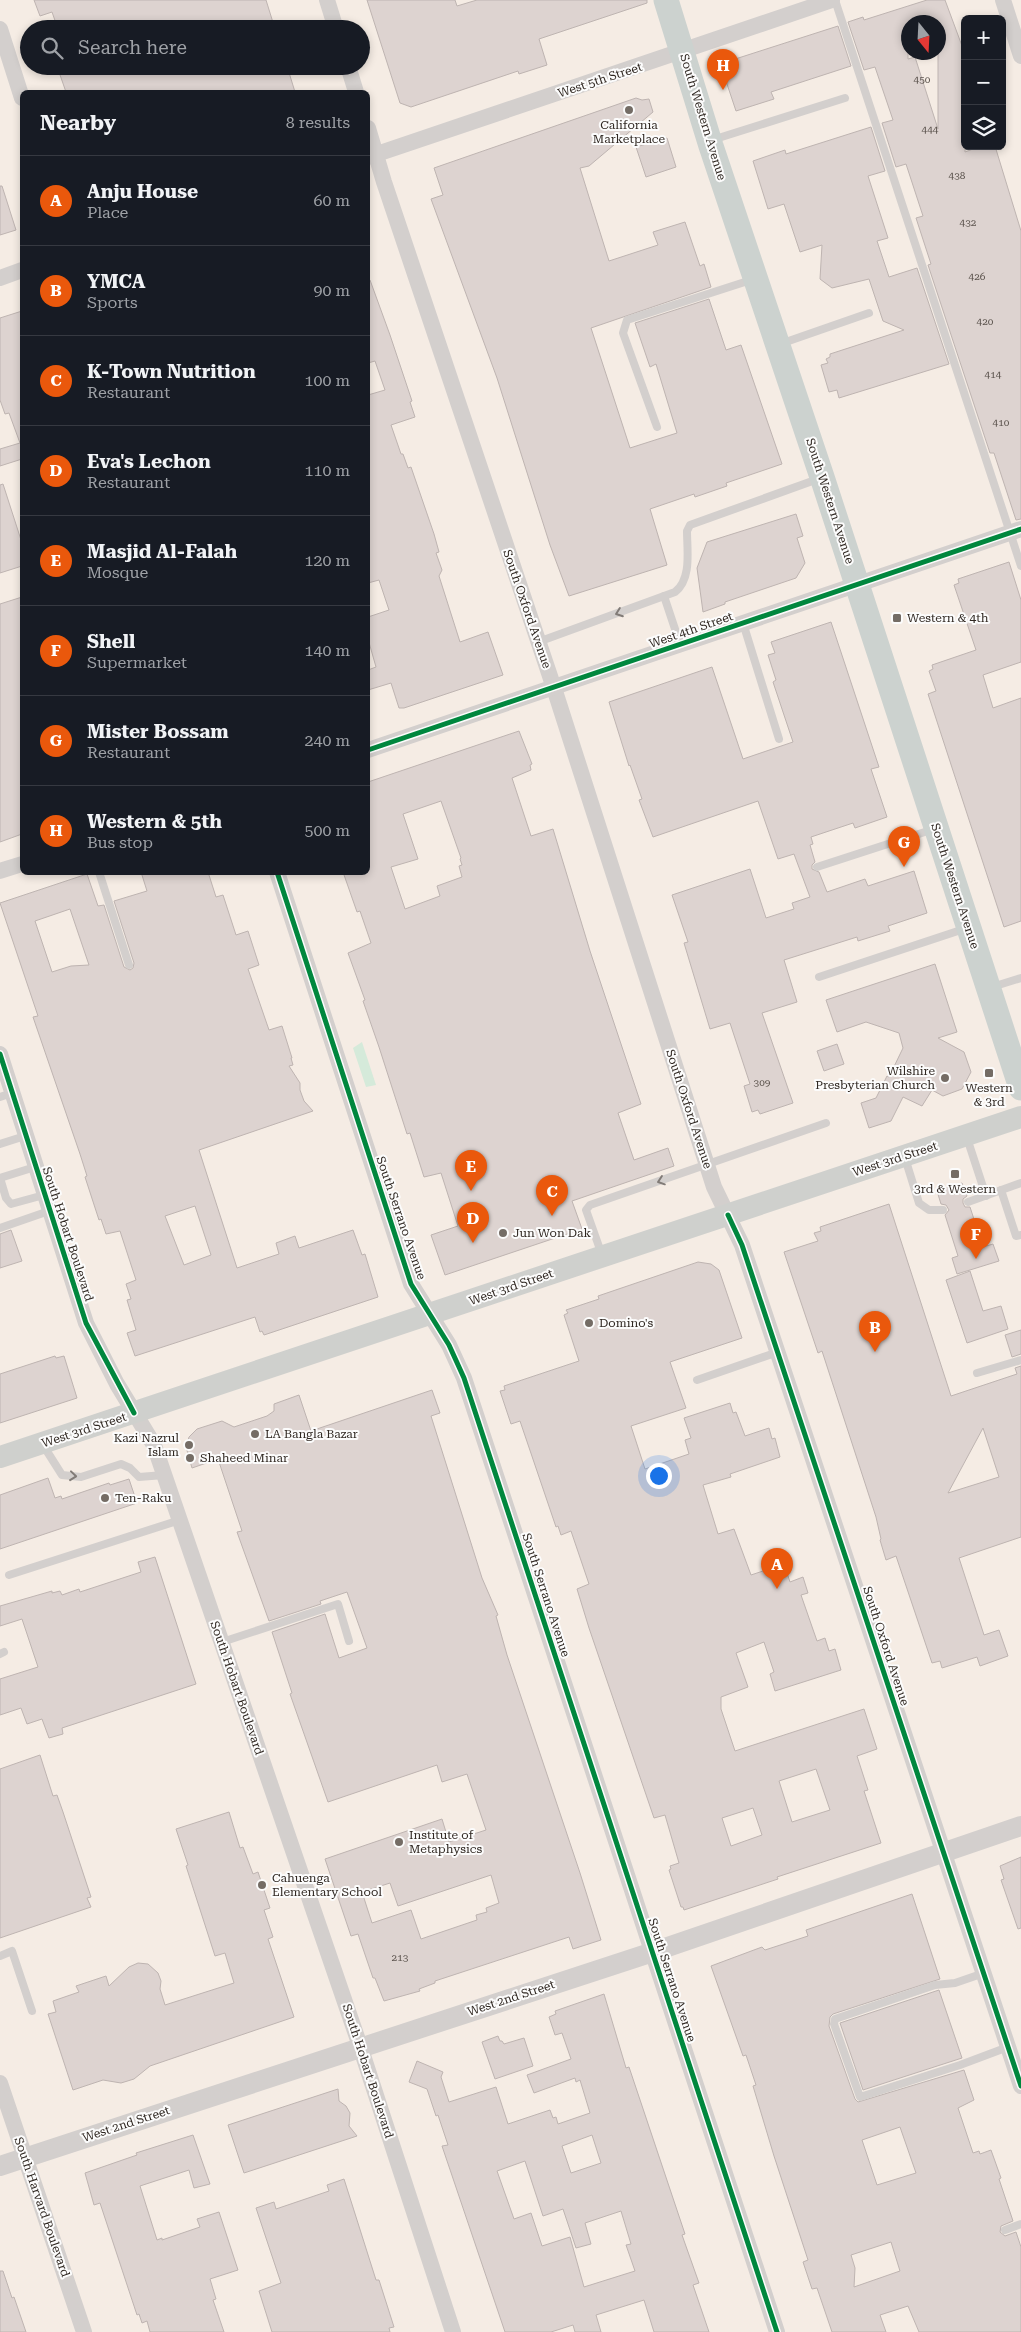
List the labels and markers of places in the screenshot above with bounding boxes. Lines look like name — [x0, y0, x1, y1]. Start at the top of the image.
pin: H — [707, 49, 739, 90]
marker: California Marketplace — [623, 104, 635, 116]
place label: California Marketplace — [593, 118, 666, 146]
place label: Western & 4th — [907, 611, 989, 625]
marker: Western & 4th — [891, 612, 903, 624]
pin: G — [888, 826, 920, 867]
place label: Wilshire Presbyterian Church — [815, 1064, 935, 1092]
marker: Western & 3rd — [983, 1067, 995, 1079]
marker: Wilshire Presbyterian Church — [939, 1072, 951, 1084]
place label: Western & 3rd — [965, 1081, 1013, 1109]
pin: E — [455, 1150, 487, 1191]
marker: 3rd & Western — [949, 1168, 961, 1180]
pin: C — [536, 1175, 568, 1216]
place label: 3rd & Western — [914, 1182, 996, 1196]
pin: D — [457, 1202, 489, 1243]
pin: F — [960, 1218, 992, 1259]
place label: Jun Won Dak — [513, 1226, 591, 1240]
marker: Jun Won Dak — [497, 1227, 509, 1239]
pin: B — [859, 1311, 891, 1352]
place label: Domino's — [599, 1316, 653, 1330]
marker: Domino's — [583, 1317, 595, 1329]
place label: LA Bangla Bazar — [265, 1427, 358, 1441]
marker: LA Bangla Bazar — [249, 1428, 261, 1440]
place label: Kazi Nazrul Islam — [114, 1431, 179, 1459]
marker: Kazi Nazrul Islam — [183, 1439, 195, 1451]
place label: Shaheed Minar — [200, 1451, 288, 1465]
marker: Shaheed Minar — [184, 1452, 196, 1464]
place label: Ten-Raku — [115, 1491, 172, 1505]
marker: Ten-Raku — [99, 1492, 111, 1504]
pin: A — [761, 1548, 793, 1589]
place label: Institute of Metaphysics — [409, 1828, 483, 1856]
marker: Institute of Metaphysics — [393, 1836, 405, 1848]
place label: Cahuenga Elementary School — [272, 1871, 382, 1899]
marker: Cahuenga Elementary School — [256, 1879, 268, 1891]

